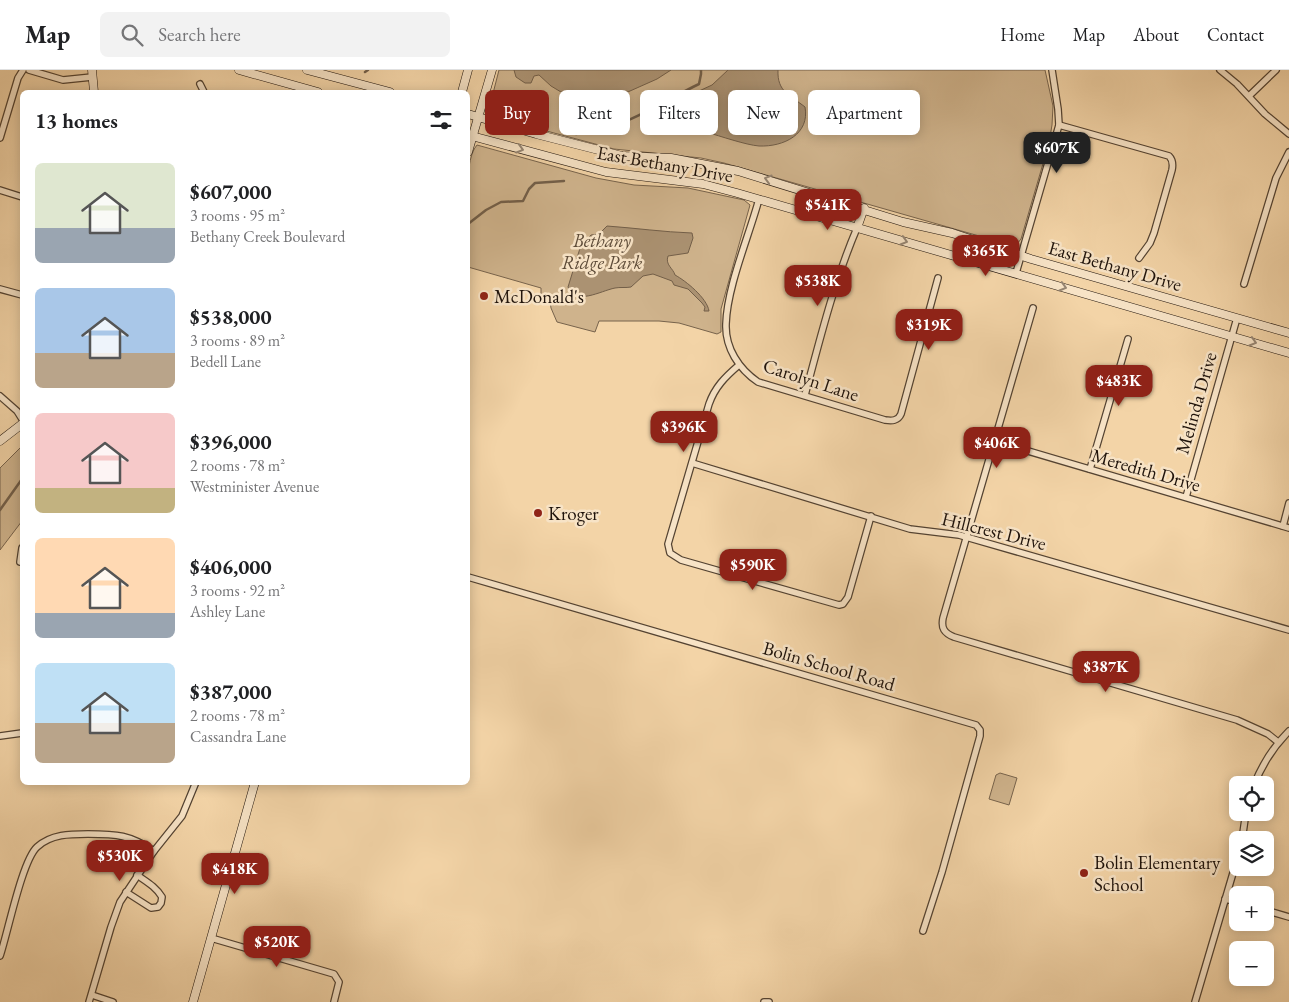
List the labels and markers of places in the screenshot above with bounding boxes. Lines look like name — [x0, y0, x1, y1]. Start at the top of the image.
pin: $607K — [1022, 132, 1092, 174]
pin: $541K — [793, 189, 863, 231]
pin: $365K — [951, 234, 1021, 277]
pin: $538K — [783, 264, 853, 307]
place label: McDonald's — [494, 284, 584, 309]
marker: McDonald's — [478, 290, 490, 302]
pin: $319K — [894, 308, 964, 351]
pin: $483K — [1084, 364, 1154, 407]
pin: $396K — [649, 410, 719, 453]
pin: $406K — [962, 426, 1032, 469]
place label: Kroger — [548, 501, 599, 526]
marker: Kroger — [532, 507, 544, 519]
pin: $590K — [718, 548, 788, 591]
pin: $387K — [1071, 650, 1141, 693]
pin: $530K — [85, 840, 155, 882]
place label: Bolin Elementary School — [1094, 850, 1221, 897]
pin: $418K — [200, 852, 270, 895]
marker: Bolin Elementary School — [1078, 867, 1090, 879]
pin: $520K — [242, 926, 312, 968]

